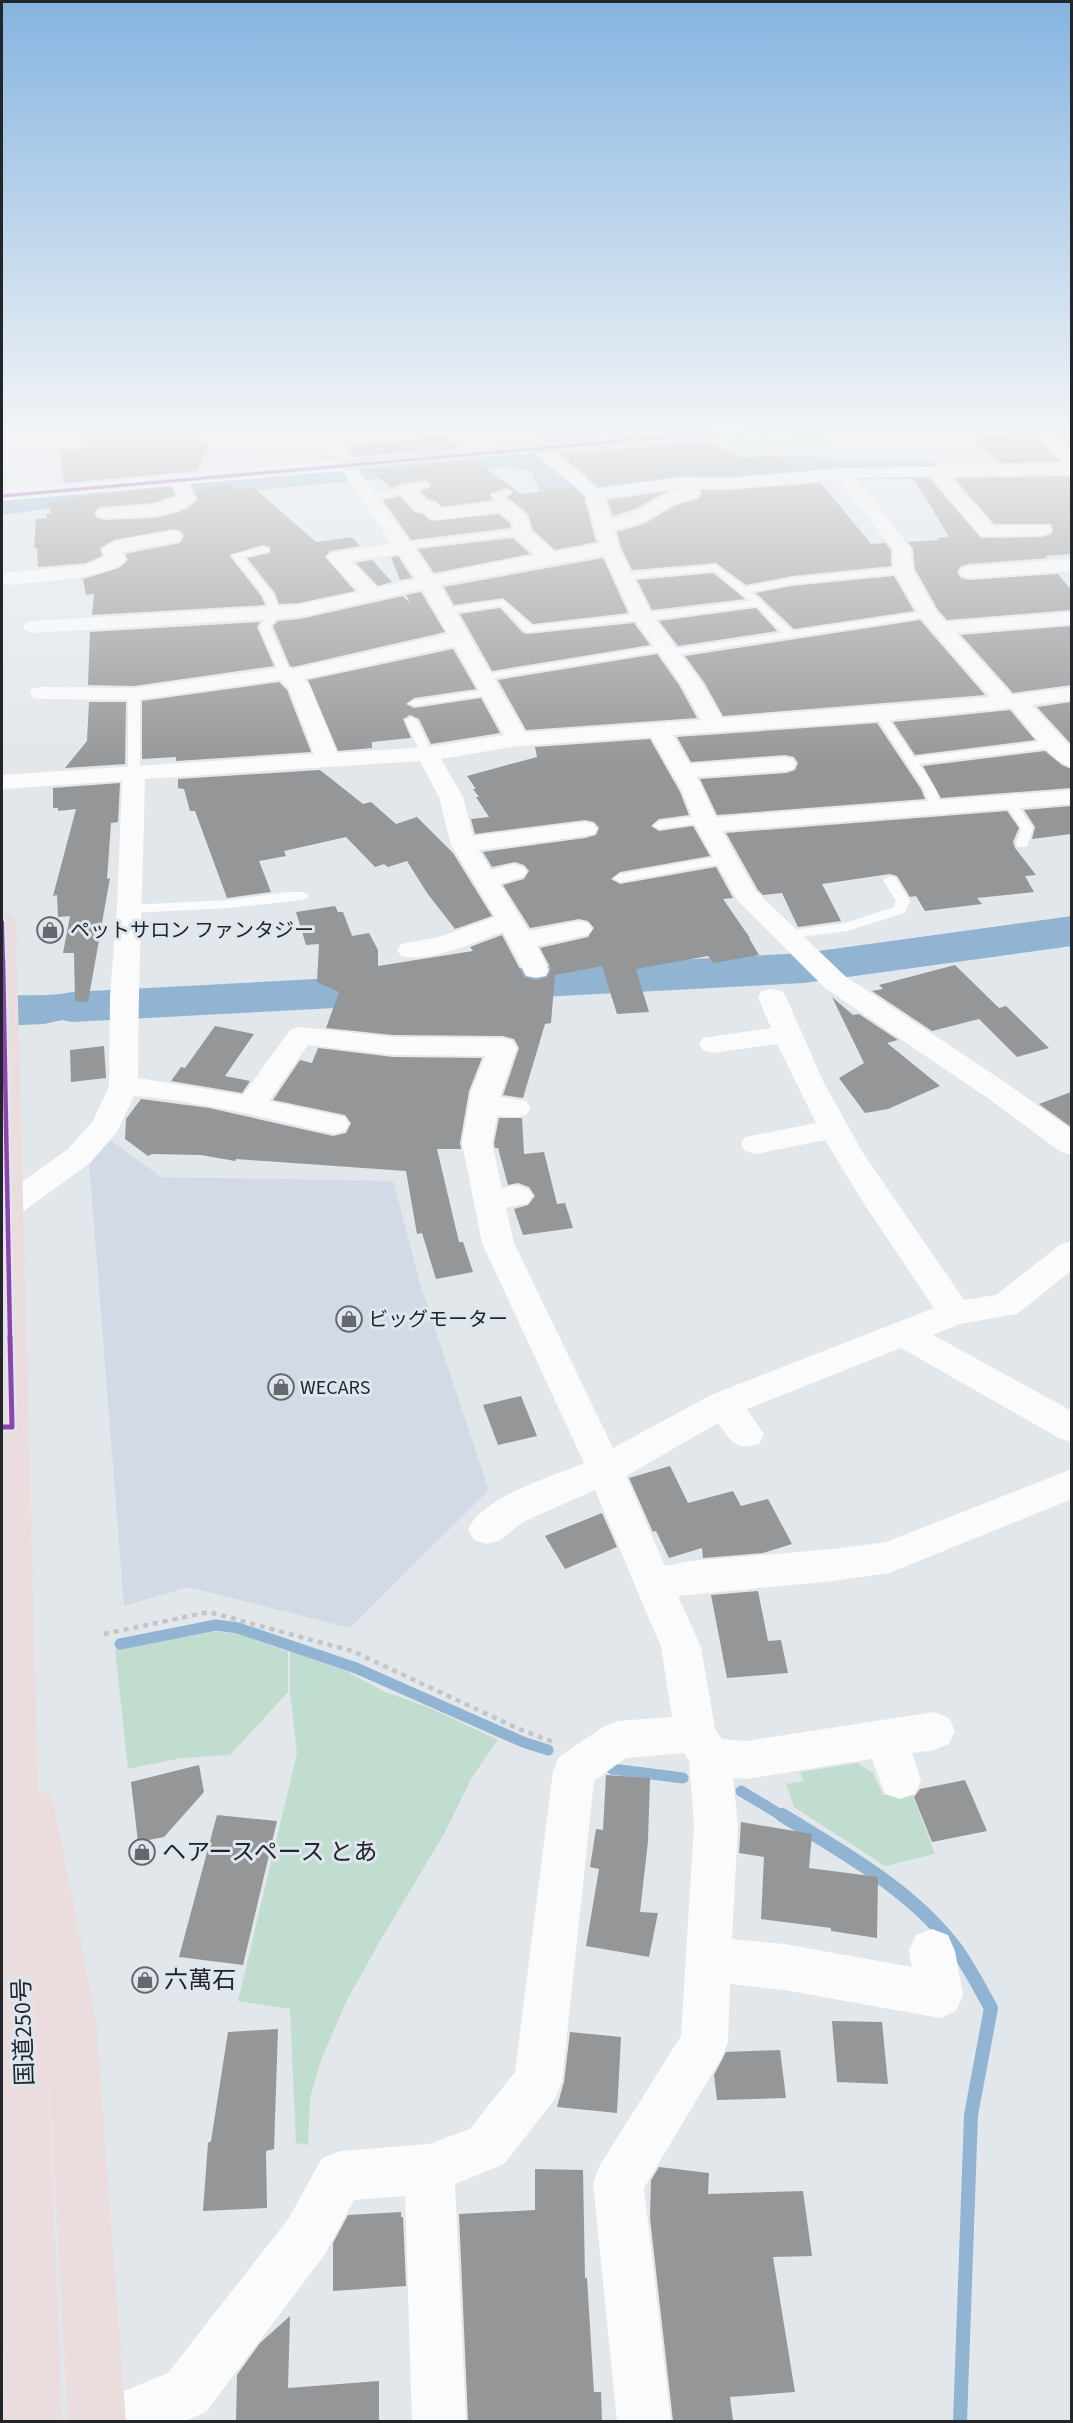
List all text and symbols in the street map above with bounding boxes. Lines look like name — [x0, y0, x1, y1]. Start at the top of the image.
shop icon: ペットサロン ファンタジー — [35, 915, 65, 945]
place label: ペットサロン ファンタジー — [70, 917, 314, 945]
shop icon: ビッグモーター — [334, 1304, 364, 1334]
place label: ビッグモーター — [368, 1306, 508, 1334]
shop icon: WECARS — [266, 1372, 296, 1402]
place label: WECARS — [300, 1374, 370, 1402]
place label: ヘアースペース とあ — [162, 1835, 377, 1870]
shop icon: ヘアースペース とあ — [127, 1837, 157, 1867]
place label: 六萬石 — [164, 1963, 236, 1998]
shop icon: 六萬石 — [130, 1965, 160, 1995]
street label: 国道250号 — [4, 1978, 43, 2086]

